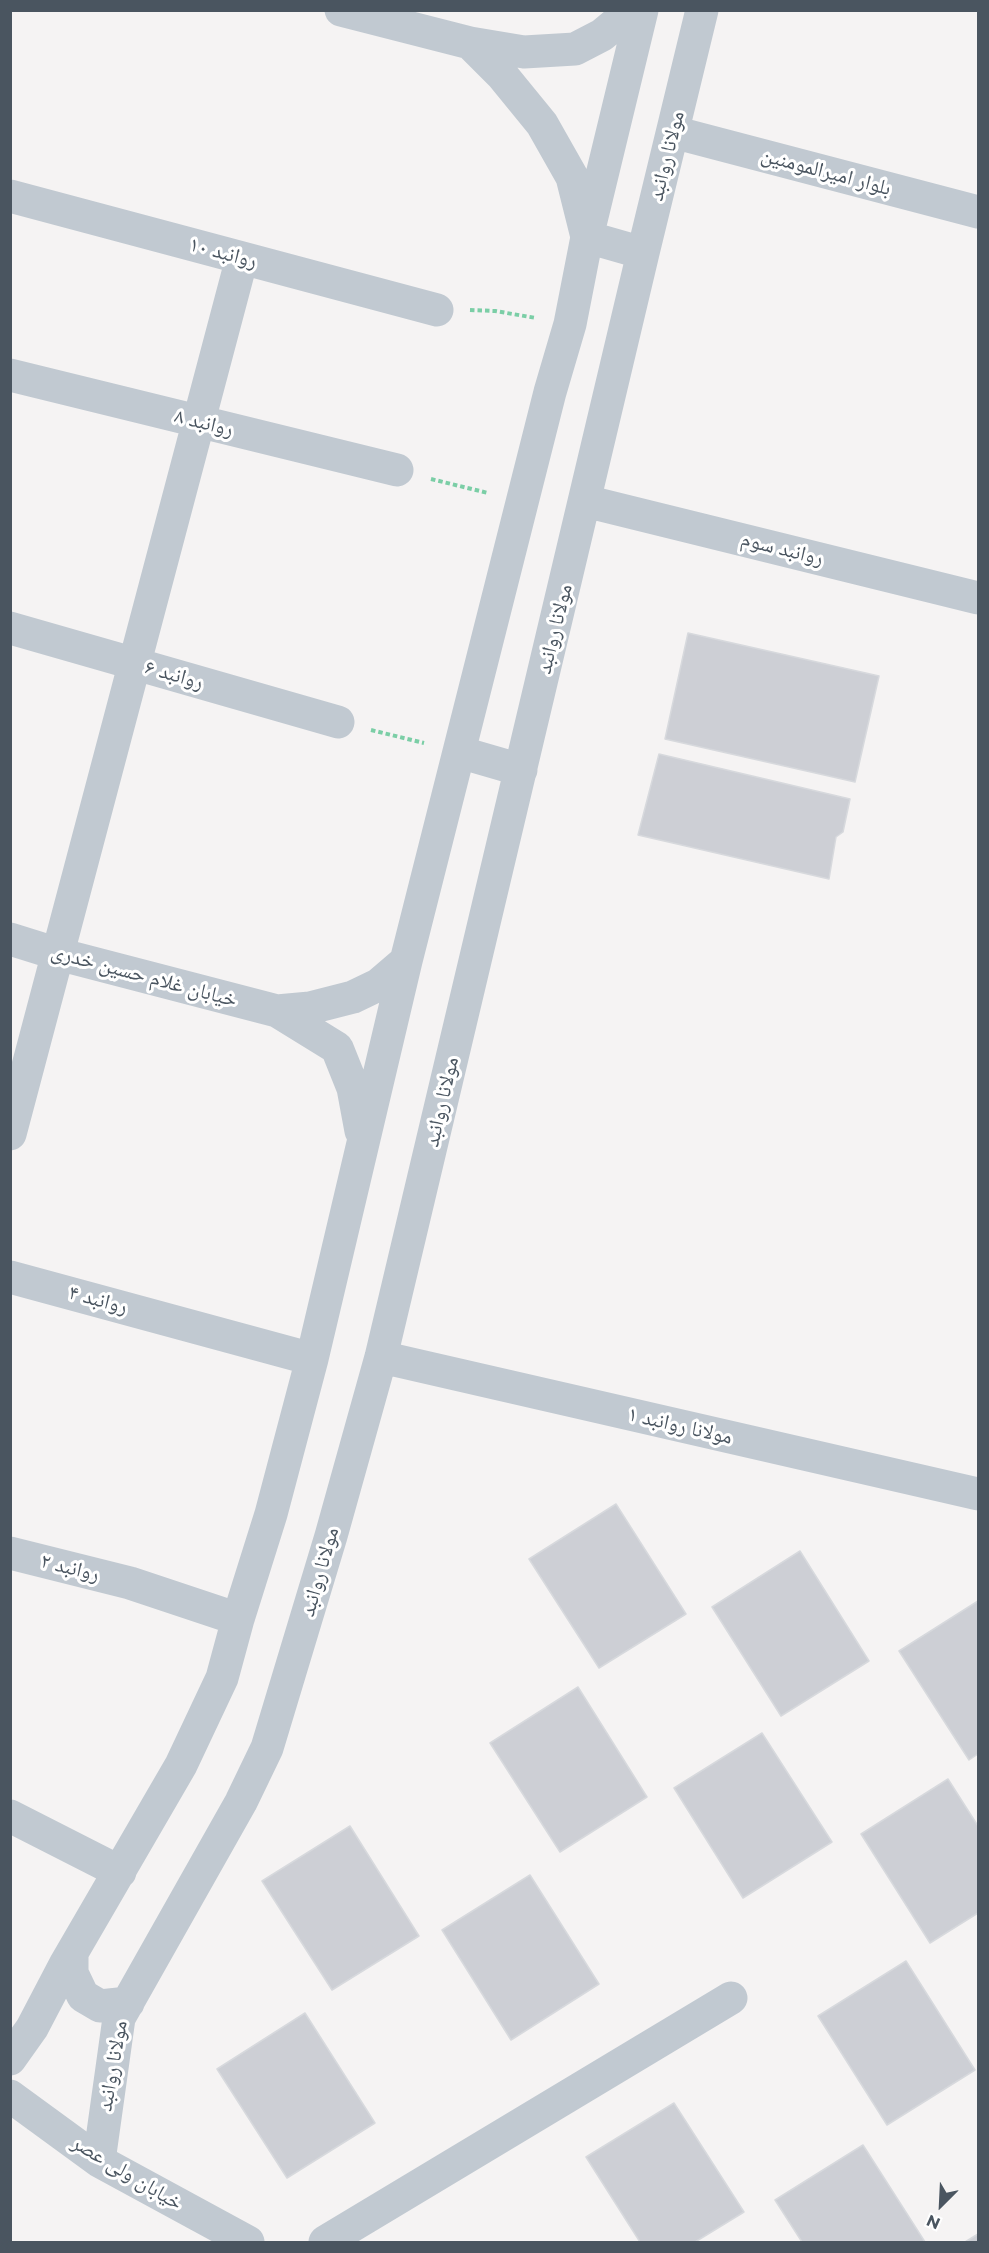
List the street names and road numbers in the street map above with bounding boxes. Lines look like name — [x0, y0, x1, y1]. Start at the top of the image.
street label: مولانا روانبد — [644, 108, 690, 204]
street label: بلوار امیرالمومنین — [758, 143, 894, 201]
street label: روانبد ۱۰ — [186, 232, 260, 274]
street label: روانبد ۸ — [172, 404, 236, 442]
street label: روانبد سوم — [738, 527, 826, 571]
street label: مولانا روانبد — [532, 581, 578, 677]
street label: روانبد ۶ — [142, 655, 206, 695]
street label: خیابان غلام حسین خدری — [48, 939, 240, 1013]
street label: مولانا روانبد — [419, 1055, 465, 1149]
street label: روانبد ۴ — [66, 1280, 130, 1320]
street label: مولانا روانبد ۱ — [625, 1402, 735, 1450]
street label: مولانا روانبد — [295, 1524, 345, 1620]
street label: روانبد ۲ — [38, 1549, 102, 1587]
street label: مولانا روانبد — [93, 2019, 133, 2113]
street label: خیابان ولی عصر — [67, 2130, 187, 2216]

